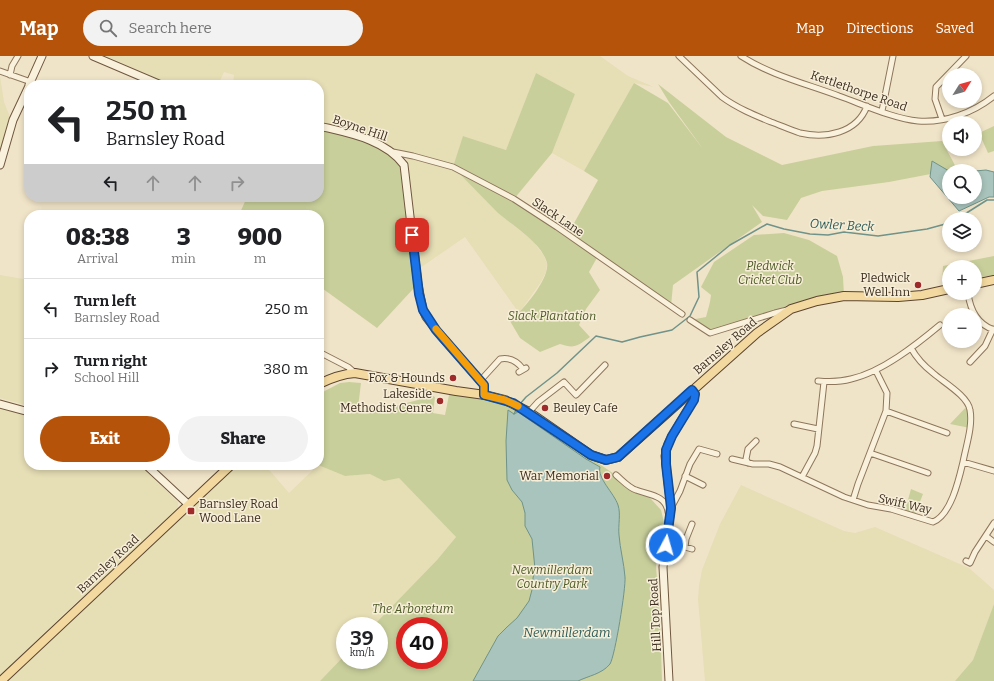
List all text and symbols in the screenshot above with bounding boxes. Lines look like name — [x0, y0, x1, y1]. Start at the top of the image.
search box — [83, 10, 363, 46]
text: Map — [20, 17, 59, 40]
icon: search — [97, 17, 119, 39]
text: Search here — [129, 19, 212, 37]
text: Map — [796, 20, 824, 37]
text: Directions — [846, 20, 914, 37]
text: Saved — [936, 20, 974, 37]
street label: Kettlethorpe Road — [809, 68, 909, 114]
north arrow — [942, 68, 982, 108]
map controls — [942, 68, 982, 348]
text: 250 m — [106, 94, 187, 127]
icon: left — [40, 96, 92, 148]
street label: Boyne Hill — [331, 112, 390, 144]
button: sound — [942, 116, 982, 156]
text: Barnsley Road — [106, 128, 225, 150]
button: search — [942, 164, 982, 204]
icon: left — [100, 172, 122, 194]
icon: ahead — [142, 172, 164, 194]
icon: ahead — [184, 172, 206, 194]
icon: right — [226, 172, 248, 194]
street label: Slack Lane — [529, 195, 587, 239]
button: layers — [942, 212, 982, 252]
water label: Owler Beck — [809, 216, 876, 234]
pin — [395, 218, 429, 252]
text: 08:38 — [66, 223, 130, 251]
text: 3 — [177, 223, 191, 251]
text: 900 — [238, 223, 282, 251]
icon: arrive — [401, 224, 423, 246]
text: Arrival — [77, 251, 118, 266]
text: min — [171, 251, 196, 266]
text: m — [254, 251, 266, 266]
park label: Pledwick Cricket Club — [738, 259, 802, 287]
button: + — [942, 260, 982, 300]
place label: Pledwick Well Inn — [860, 271, 910, 299]
marker: Pledwick Well Inn — [913, 280, 923, 290]
text: Turn left — [74, 292, 136, 310]
icon: left — [40, 298, 62, 320]
text: 250 m — [265, 300, 308, 318]
button: − — [942, 308, 982, 348]
park label: Slack Plantation — [508, 309, 596, 323]
text: Barnsley Road — [74, 310, 160, 325]
street label: Barnsley Road — [691, 315, 759, 377]
text: Turn right — [74, 352, 147, 370]
icon: right — [40, 358, 62, 380]
text: 380 m — [264, 360, 308, 378]
text: School Hill — [74, 370, 139, 385]
place label: Fox & Hounds — [368, 371, 445, 385]
marker: Fox & Hounds — [448, 373, 458, 383]
place label: Lakeside Methodist Cenre — [340, 387, 432, 415]
marker: Lakeside Methodist Cenre — [435, 396, 445, 406]
place label: Beuley Cafe — [553, 401, 618, 415]
marker: Beuley Cafe — [540, 403, 550, 413]
button: Exit — [40, 416, 170, 462]
button: Share — [178, 416, 308, 462]
place label: War Memorial — [519, 469, 600, 483]
marker: War Memorial — [602, 471, 612, 481]
street label: Swift Way — [877, 491, 934, 517]
place label: Barnsley Road Wood Lane — [199, 497, 278, 525]
marker: Barnsley Road Wood Lane — [186, 506, 196, 516]
position arrow — [645, 524, 687, 566]
street label: Barnsley Road — [74, 532, 142, 596]
park label: Newmillerdam Country Park — [512, 563, 592, 591]
street label: Hill Top Road — [646, 578, 664, 652]
park label: The Arboretum — [372, 602, 454, 616]
speed limit sign: 40 — [396, 617, 448, 669]
water label: Newmillerdam — [523, 625, 611, 640]
text: 39 — [350, 626, 374, 650]
text: km/h — [350, 647, 374, 659]

